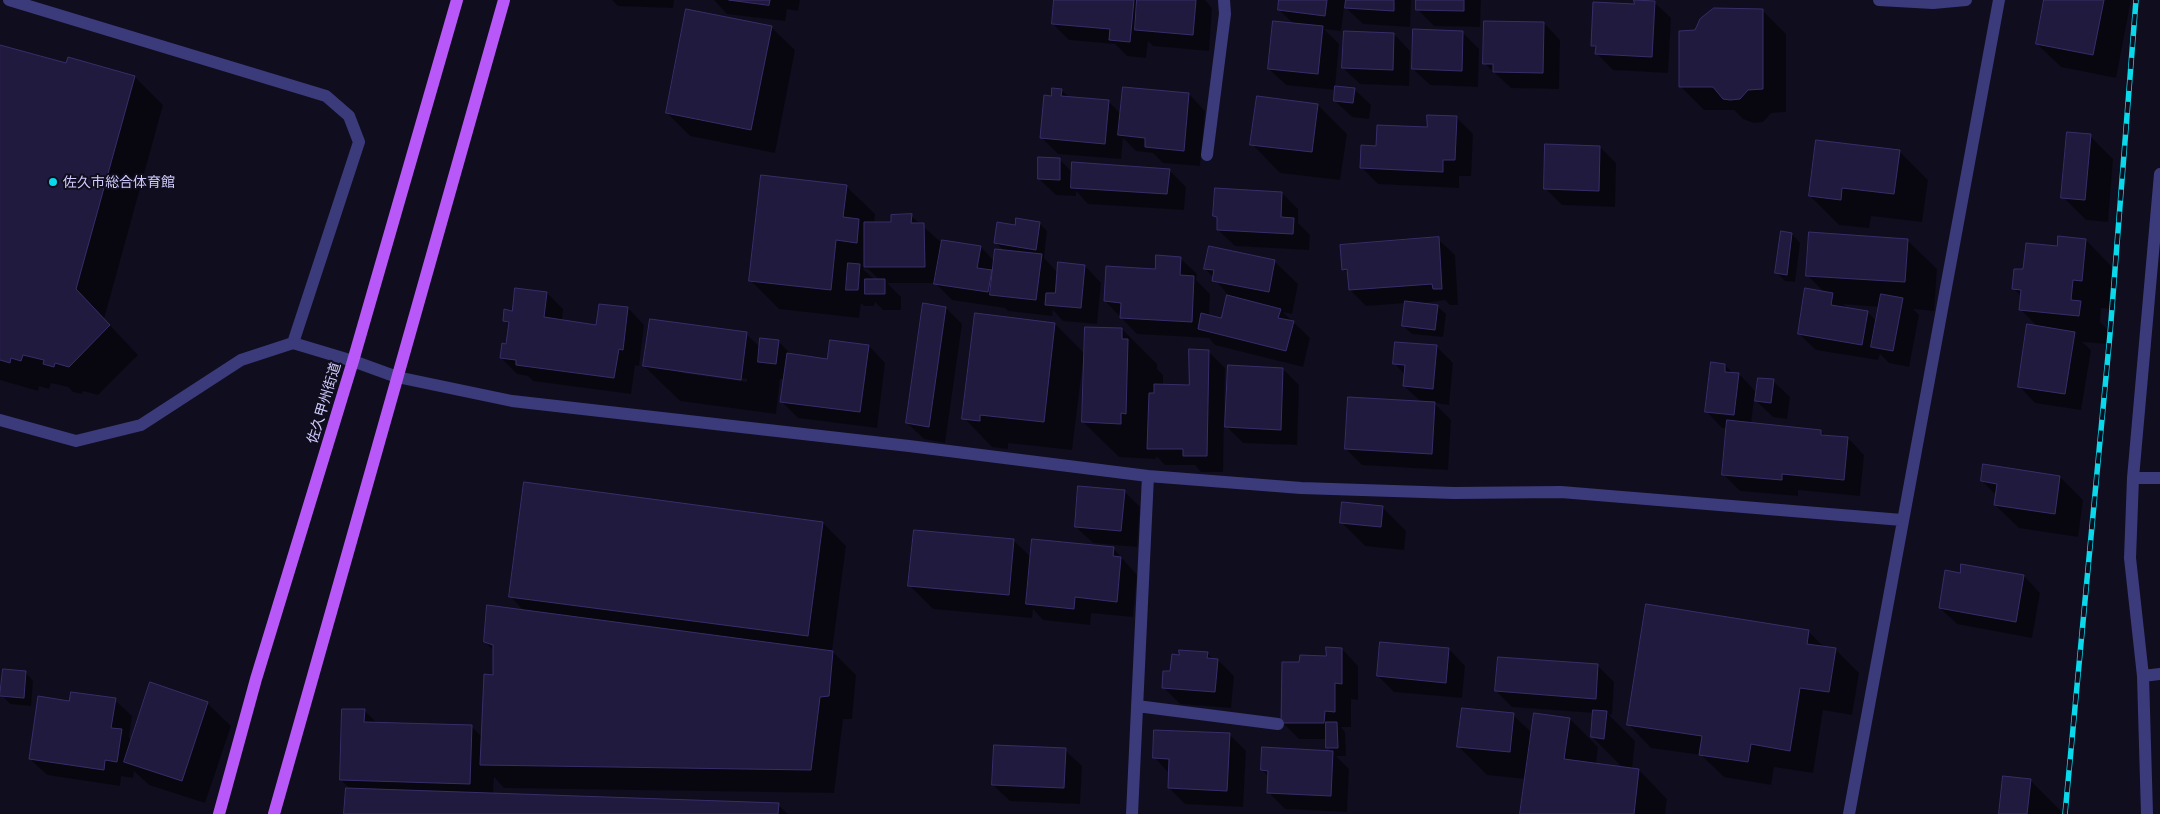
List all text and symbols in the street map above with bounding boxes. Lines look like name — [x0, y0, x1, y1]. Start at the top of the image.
place label: 佐久市総合体育館 — [63, 174, 175, 190]
marker: 佐久市総合体育館 — [47, 176, 59, 188]
street label: 佐久甲州街道 — [304, 360, 344, 446]

